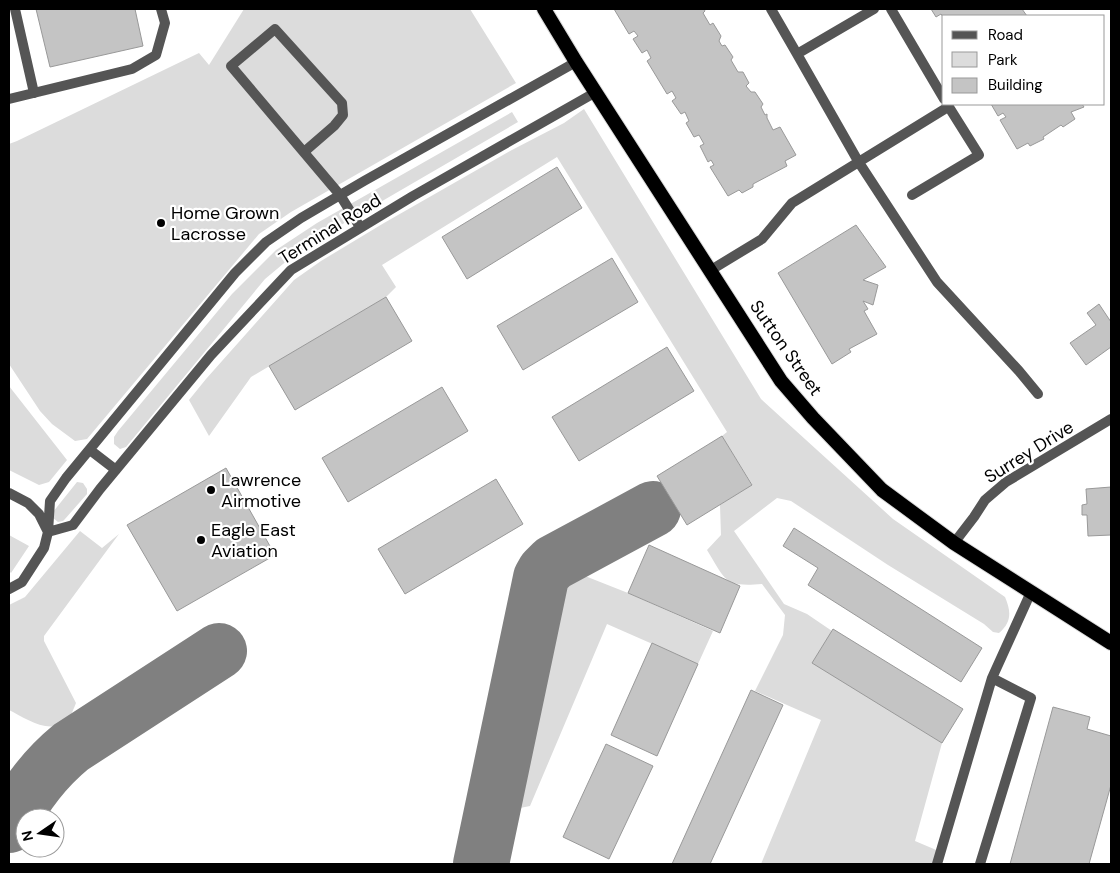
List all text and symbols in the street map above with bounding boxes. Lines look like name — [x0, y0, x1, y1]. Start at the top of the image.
legend — [942, 15, 1105, 105]
text: Road — [988, 25, 1023, 45]
text: Park — [988, 50, 1018, 70]
text: Building — [988, 75, 1043, 95]
street label: Terminal Road — [274, 188, 386, 270]
place label: Home Grown Lacrosse — [171, 201, 279, 246]
marker: Home Grown Lacrosse — [155, 217, 167, 229]
street label: Sutton Street — [744, 295, 828, 401]
street label: Surrey Drive — [980, 415, 1078, 489]
place label: Lawrence Airmotive — [221, 468, 301, 513]
marker: Lawrence Airmotive — [205, 484, 217, 496]
place label: Eagle East Aviation — [211, 518, 296, 563]
marker: Eagle East Aviation — [195, 534, 207, 546]
north arrow — [15, 808, 65, 858]
text: N — [17, 829, 37, 843]

